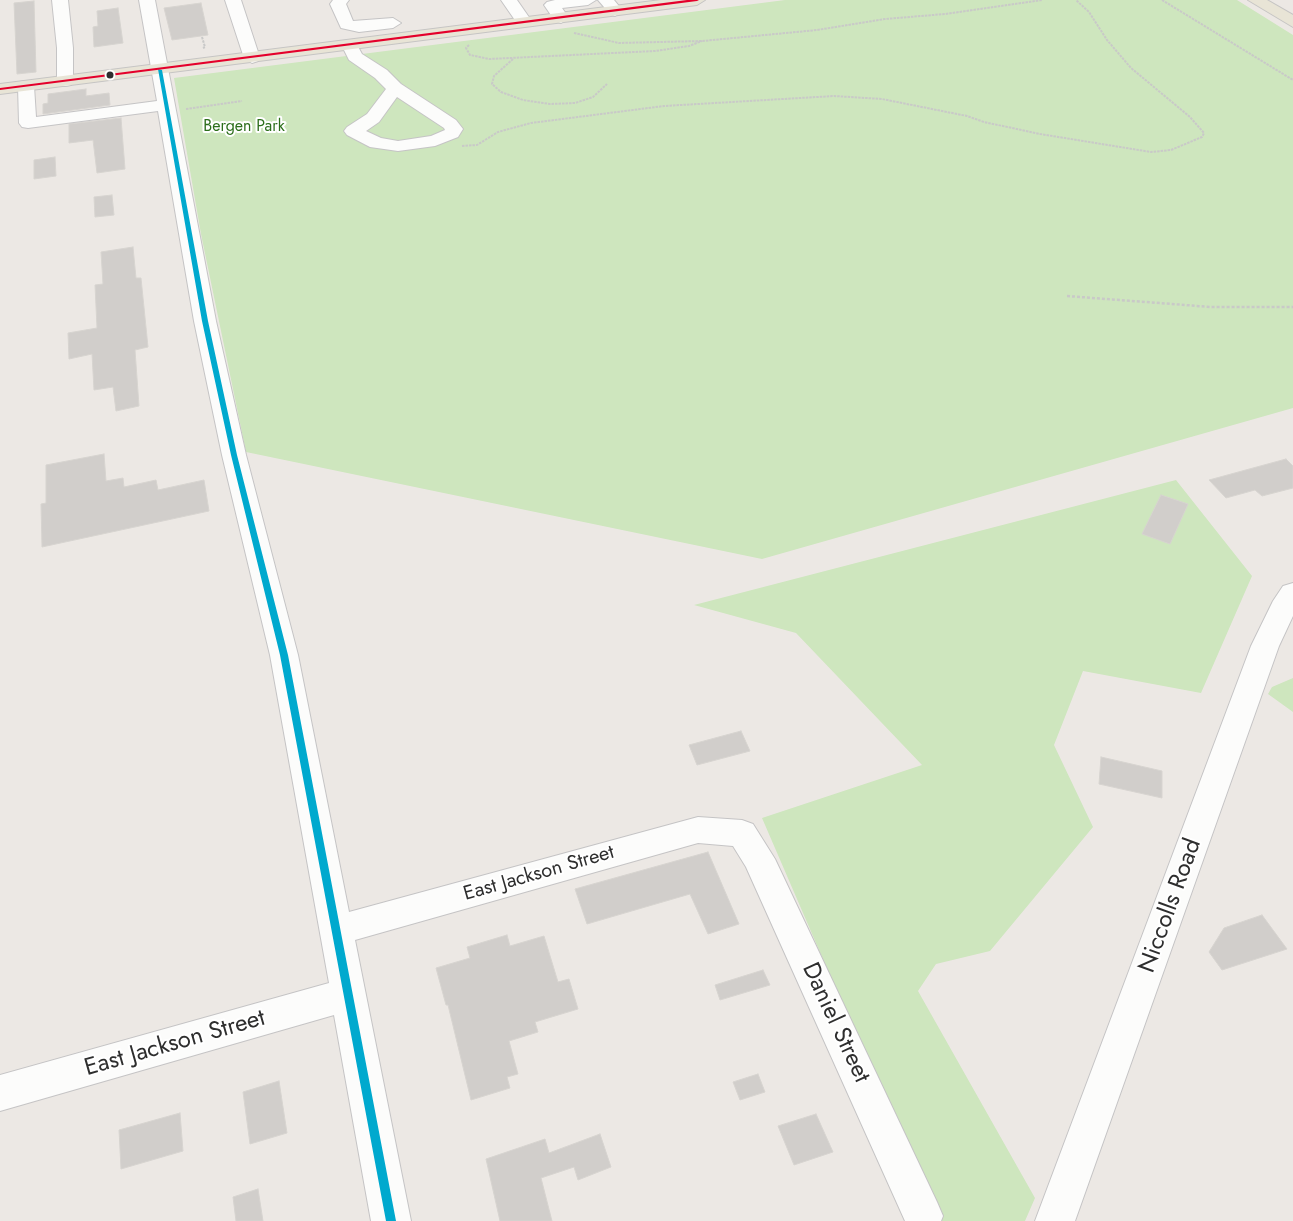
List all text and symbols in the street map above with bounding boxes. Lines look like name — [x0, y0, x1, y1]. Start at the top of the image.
unlabelled marker — [105, 70, 115, 80]
park label: Bergen Park — [203, 117, 285, 137]
street label: Niccolls Road — [1133, 835, 1209, 977]
street label: East Jackson Street — [461, 841, 617, 907]
street label: Daniel Street — [795, 958, 875, 1088]
street label: East Jackson Street — [81, 1004, 269, 1084]

